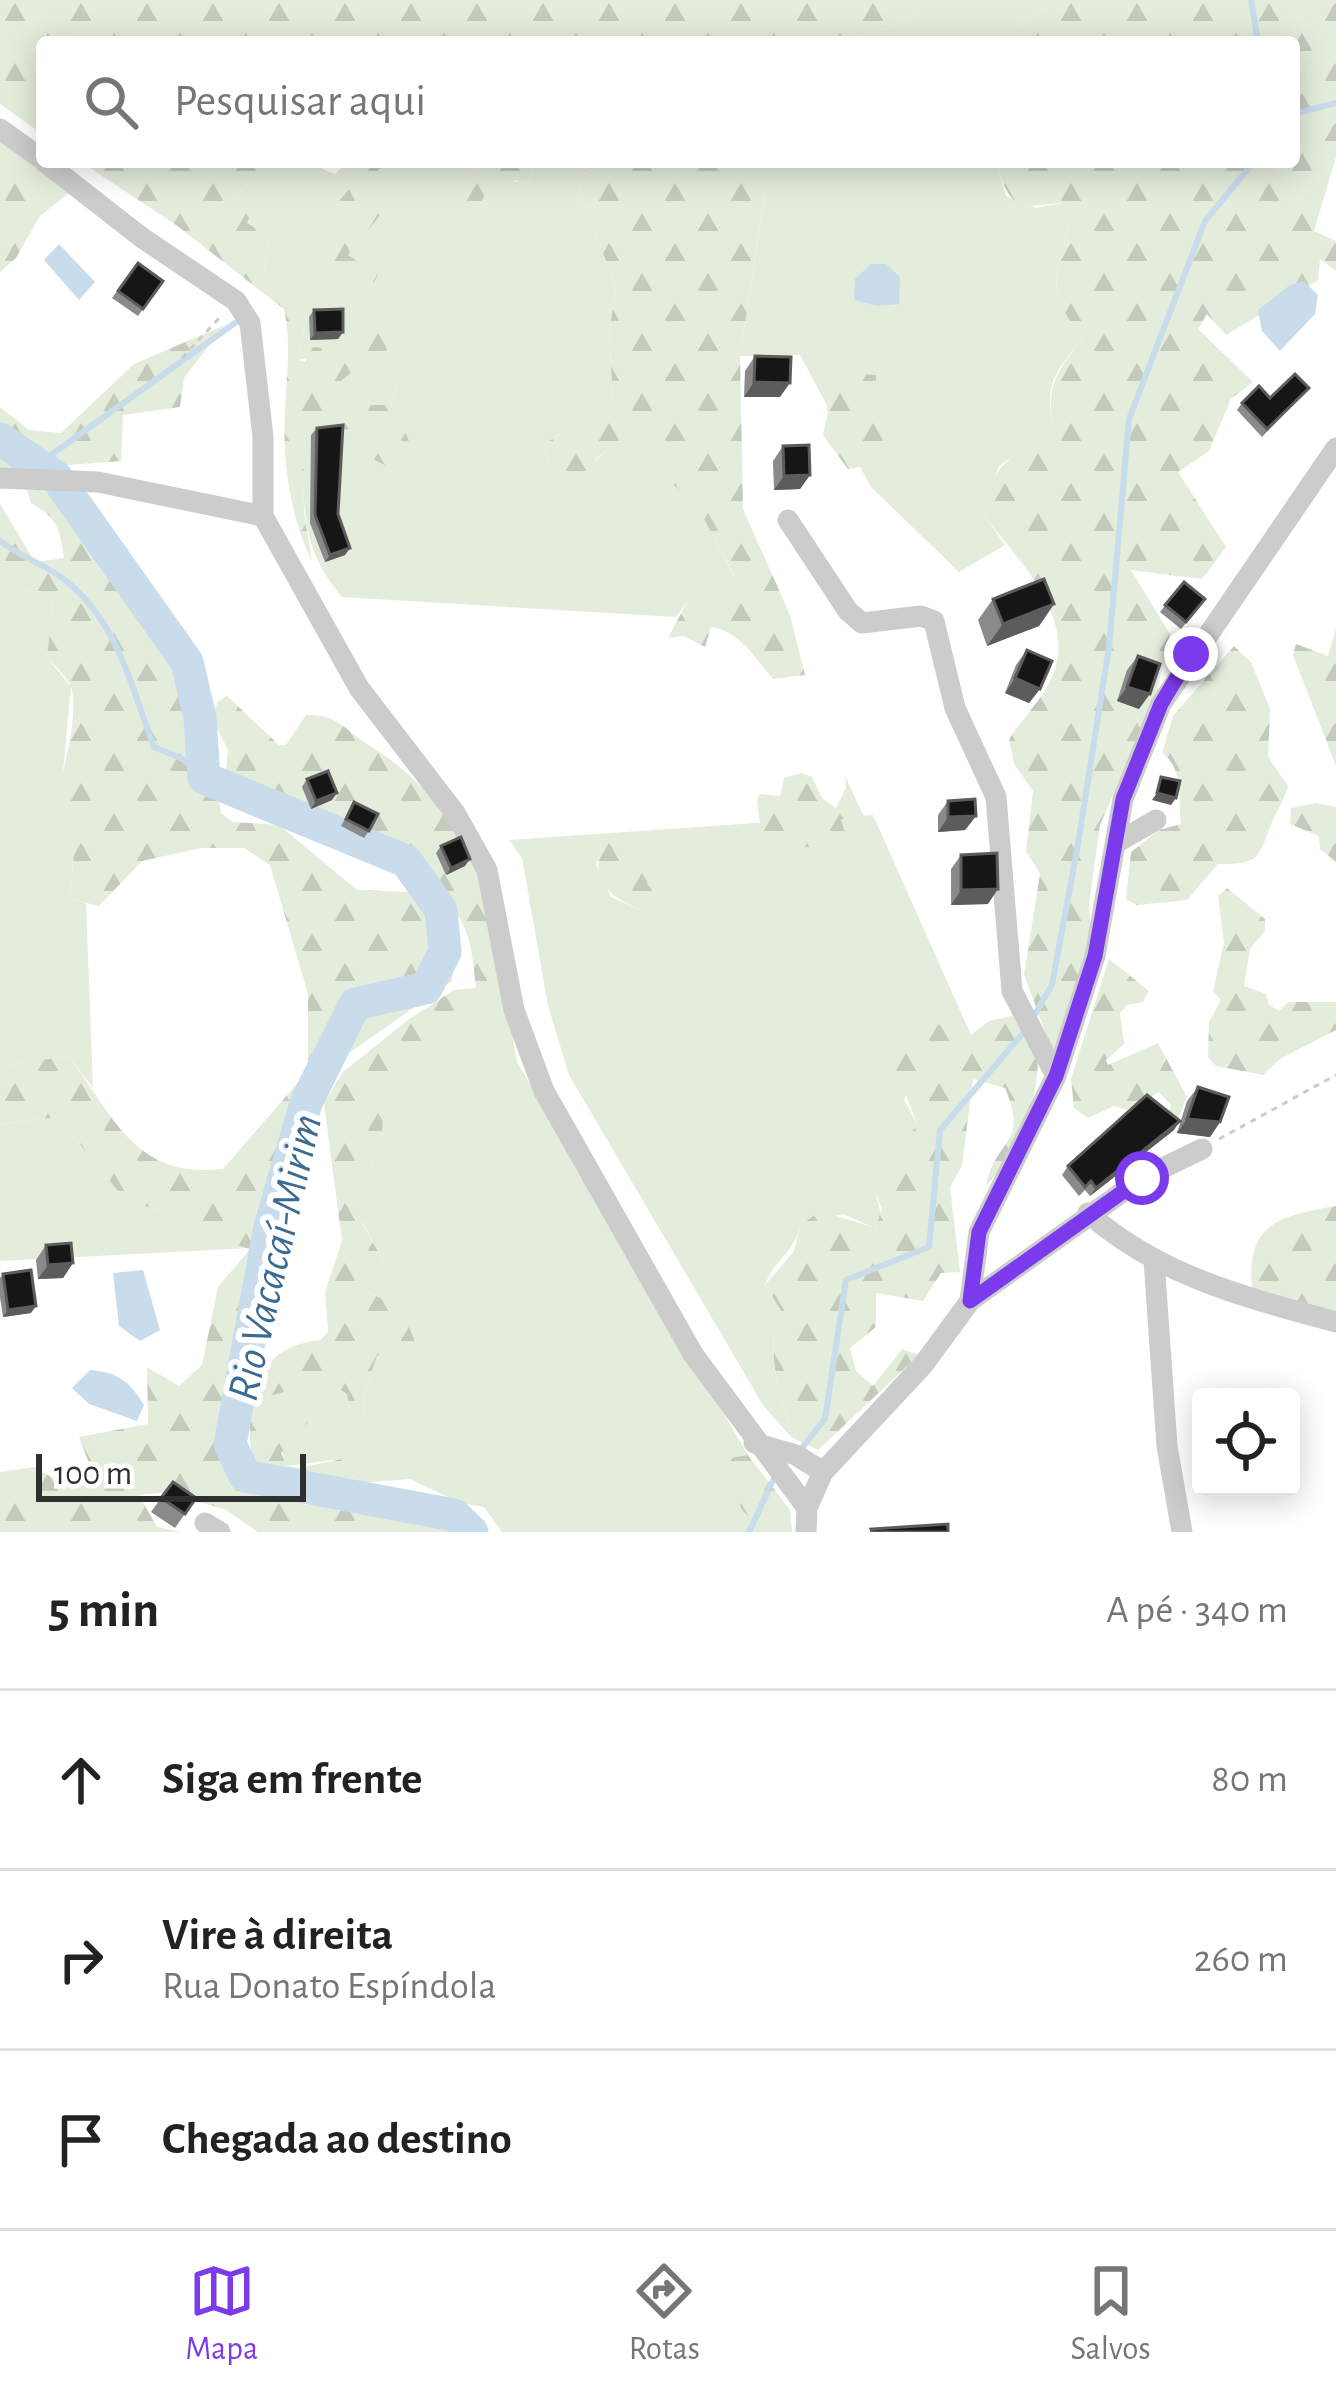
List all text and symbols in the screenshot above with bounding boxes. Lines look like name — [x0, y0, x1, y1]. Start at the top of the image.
search box — [36, 36, 1300, 168]
icon: search — [78, 69, 144, 135]
text: Pesquisar aqui — [174, 79, 426, 124]
route end — [1164, 627, 1218, 681]
water label: Rio Vacacaí-Mirim — [221, 1110, 330, 1405]
route start — [1115, 1151, 1169, 1205]
map controls — [1192, 1388, 1300, 1496]
button: locate — [1192, 1388, 1300, 1496]
scale bar — [36, 1448, 306, 1501]
text: 100 m — [54, 1458, 132, 1491]
text: 5 min — [48, 1585, 159, 1636]
text: A pé · 340 m — [1106, 1591, 1288, 1630]
icon: ahead — [48, 1747, 114, 1813]
text: Siga em frente — [162, 1757, 423, 1802]
text: 80 m — [1211, 1760, 1288, 1799]
text: Vire à direita — [162, 1913, 393, 1958]
icon: right — [48, 1927, 114, 1993]
text: 260 m — [1194, 1940, 1288, 1979]
text: Rua Donato Espíndola — [162, 1967, 496, 2006]
icon: arrive — [48, 2107, 114, 2173]
text: Chegada ao destino — [162, 2117, 512, 2162]
tab: Mapa — [185, 2258, 258, 2370]
tab: Rotas — [629, 2258, 700, 2370]
tab: Salvos — [1071, 2258, 1151, 2370]

